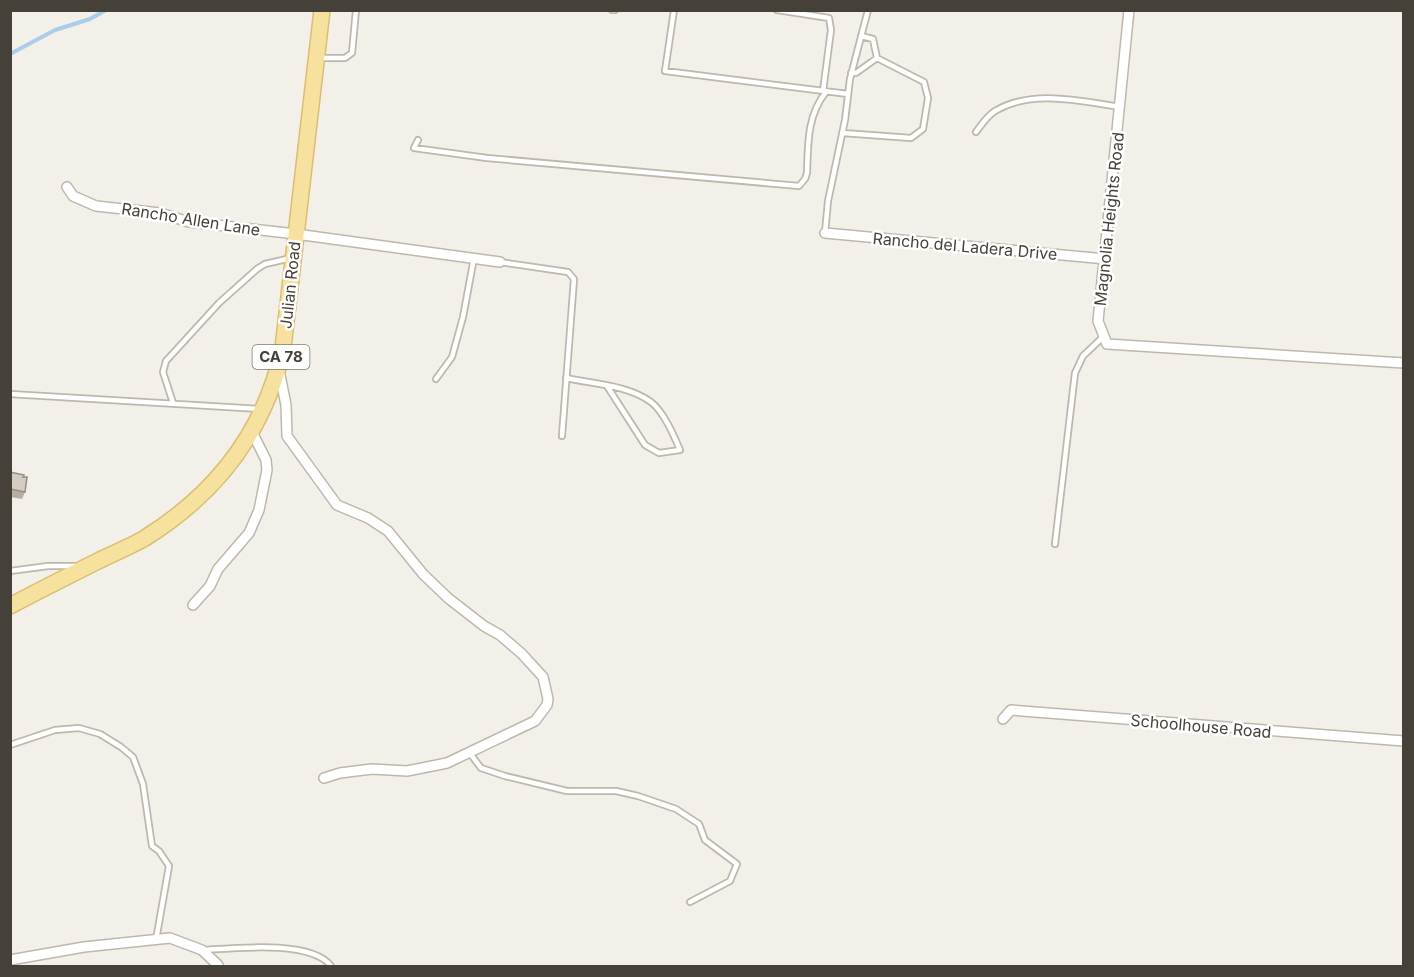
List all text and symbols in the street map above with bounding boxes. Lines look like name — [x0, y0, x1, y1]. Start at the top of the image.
street label: Magnolia Heights Road — [1090, 131, 1128, 307]
street label: Rancho Allen Lane — [120, 198, 262, 240]
street label: Rancho del Ladera Drive — [872, 228, 1058, 264]
street label: Julian Road — [275, 240, 305, 330]
road number: CA 78 — [252, 345, 310, 369]
street label: Schoolhouse Road — [1130, 710, 1272, 742]

